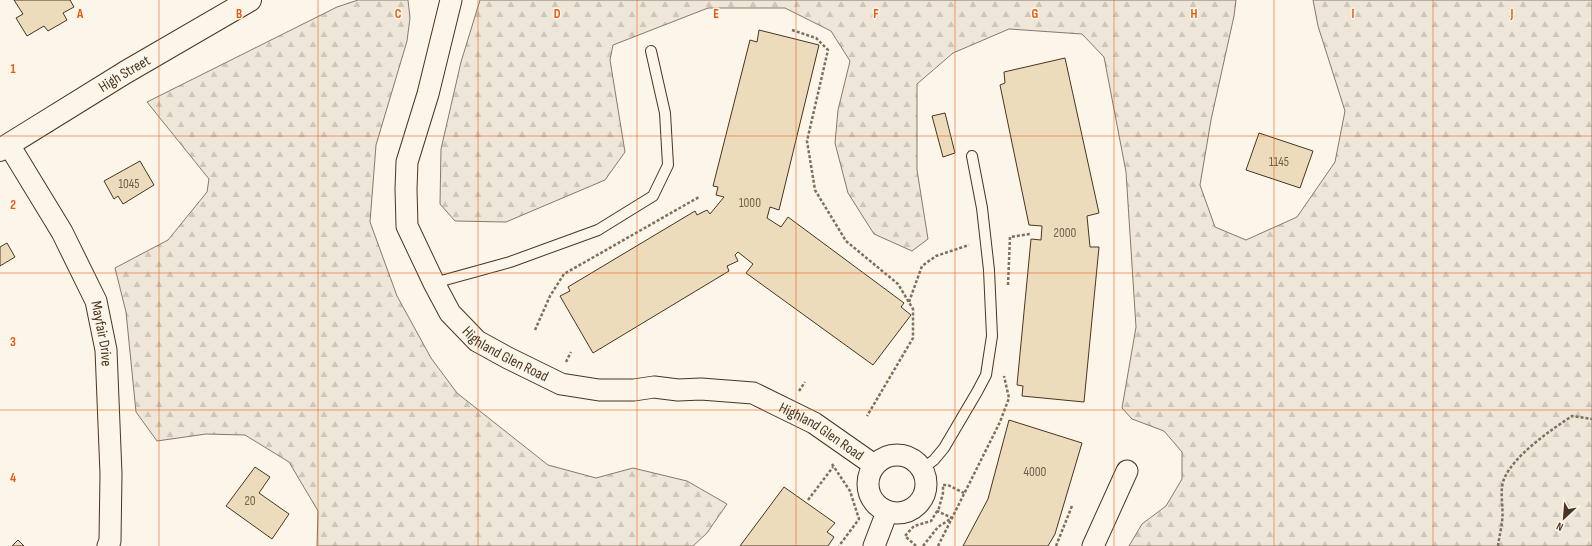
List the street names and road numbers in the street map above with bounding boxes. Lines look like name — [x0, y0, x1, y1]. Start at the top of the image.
street label: High Street — [95, 51, 154, 97]
street label: Mayfair Drive — [86, 299, 116, 367]
street label: Highland Glen Road — [458, 322, 552, 386]
street label: Highland Glen Road — [776, 398, 867, 465]

